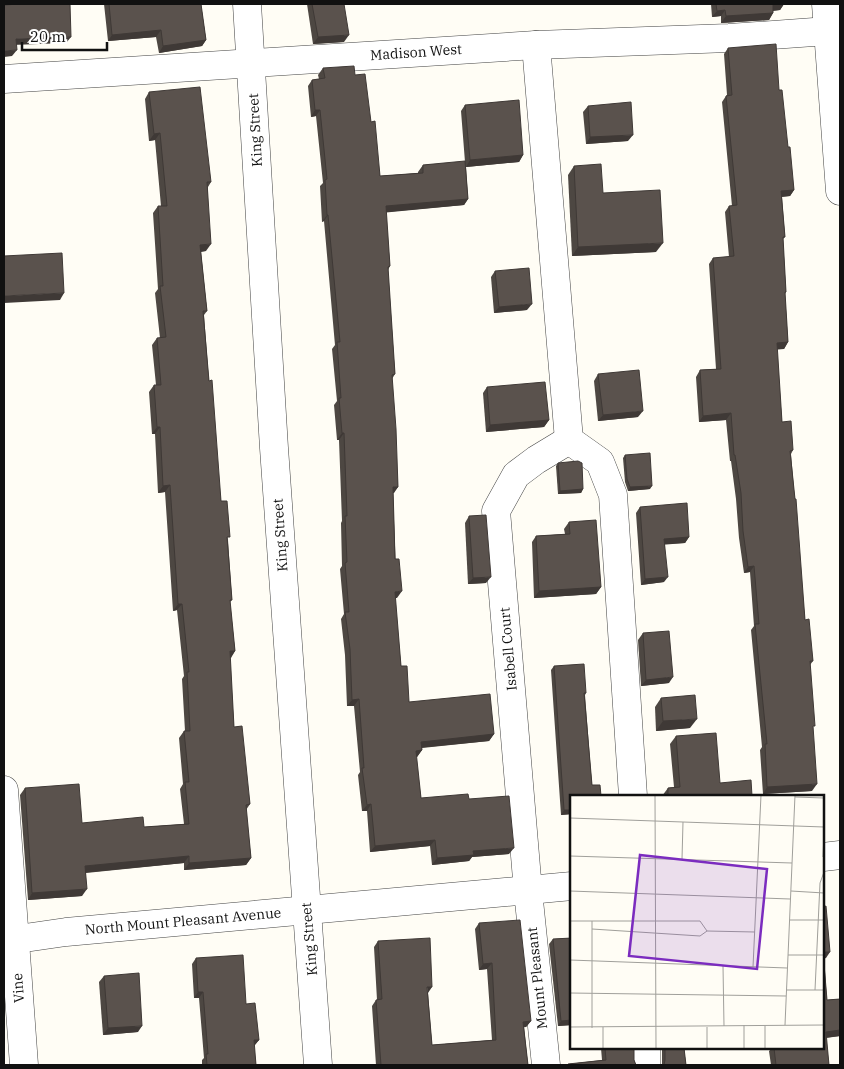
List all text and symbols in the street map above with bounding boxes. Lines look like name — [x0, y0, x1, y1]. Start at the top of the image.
scale bar — [22, 20, 108, 52]
text: 20 m — [30, 27, 66, 46]
street label: Madison West — [370, 40, 462, 64]
street label: King Street — [244, 93, 266, 167]
street label: King Street — [268, 498, 292, 572]
street label: Isabell Court — [495, 607, 521, 691]
inset map — [570, 795, 824, 1049]
street label: King Street — [297, 902, 321, 976]
street label: North Mount Pleasant Avenue — [84, 903, 282, 939]
street label: Mount Pleasant — [523, 926, 551, 1030]
street label: Vine — [8, 972, 28, 1004]

